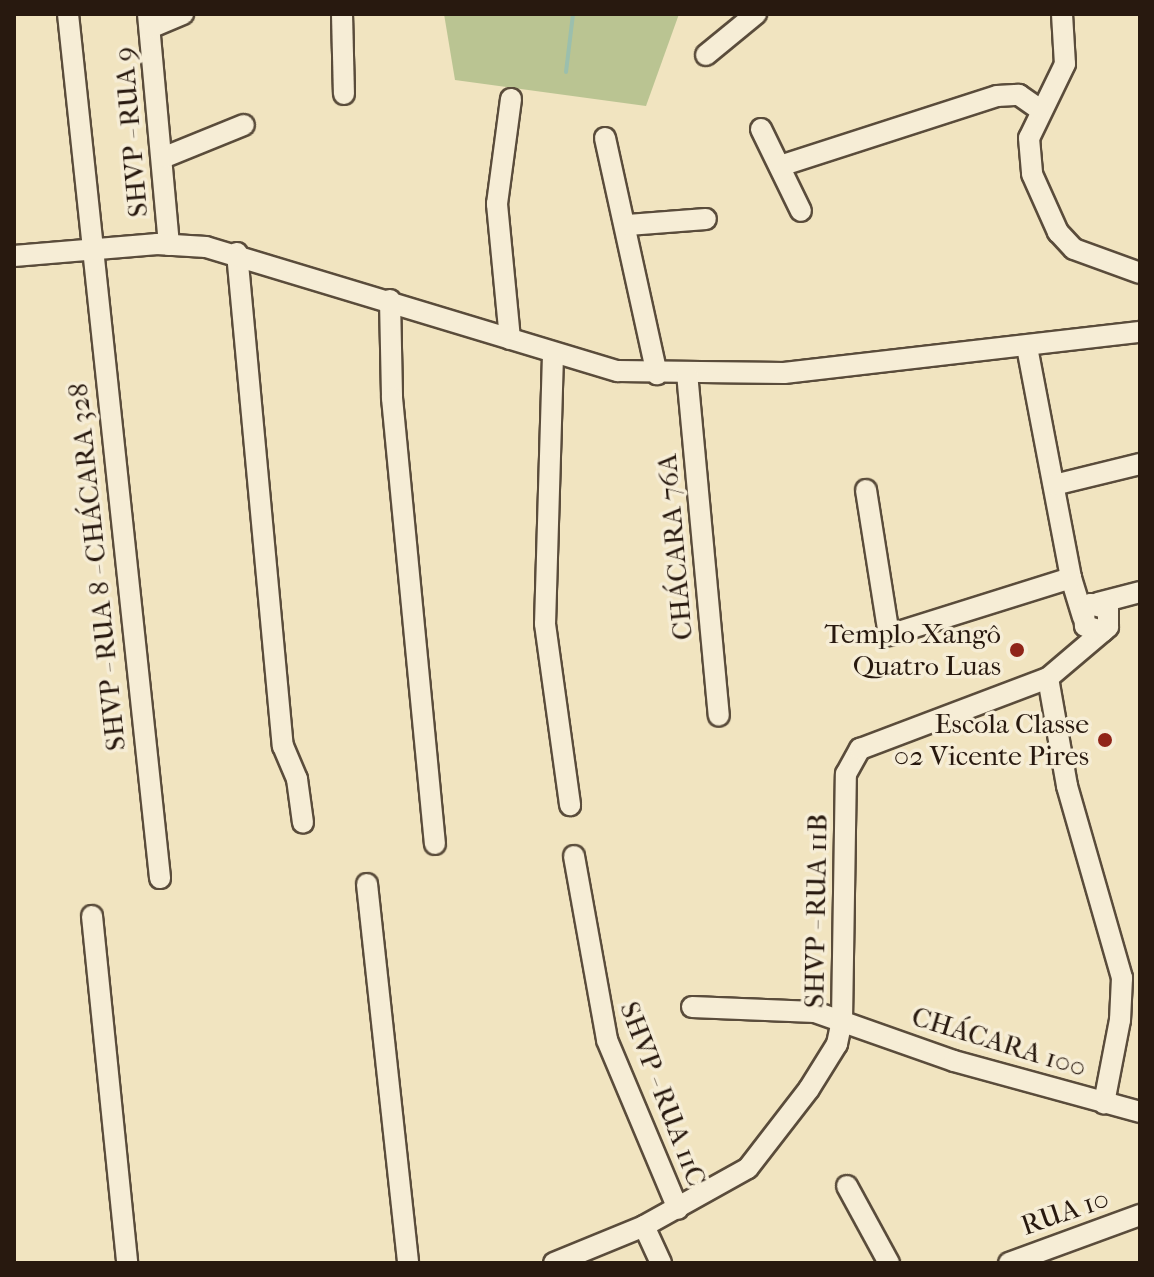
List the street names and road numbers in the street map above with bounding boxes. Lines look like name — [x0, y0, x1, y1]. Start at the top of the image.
street label: SHVP - RUA 9 — [107, 45, 155, 219]
street label: SHVP - RUA 8 - CHÁCARA 328 — [61, 381, 133, 753]
street label: CHÁCARA 76A — [650, 452, 700, 642]
street label: SHVP - RUA 11B — [798, 813, 834, 1009]
street label: SHVP - RUA 11C — [612, 997, 714, 1191]
street label: CHÁCARA 100 — [908, 1000, 1090, 1084]
street label: RUA 10 — [1017, 1181, 1113, 1243]

